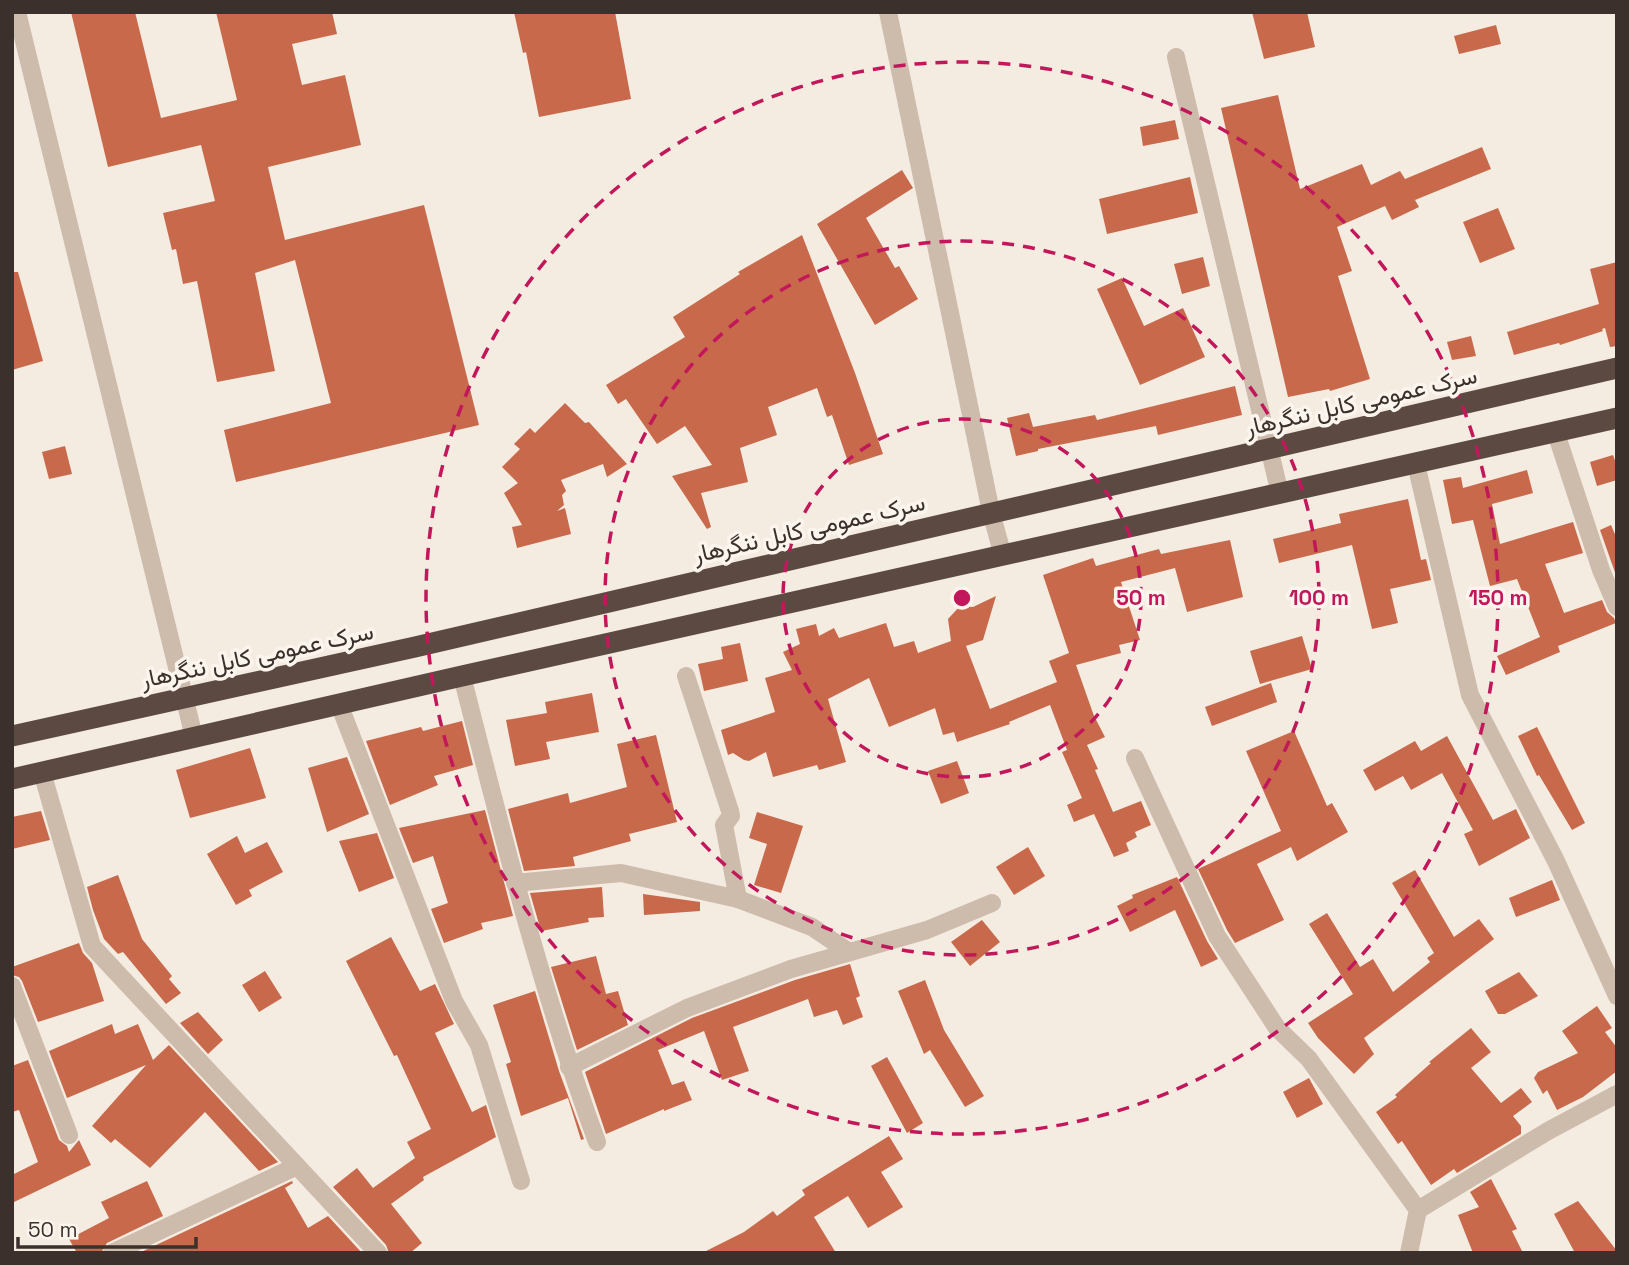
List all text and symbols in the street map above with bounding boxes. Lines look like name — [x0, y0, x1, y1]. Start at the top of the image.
street label: سرک عمومی کابل ننگرهار — [1241, 359, 1480, 443]
street label: سرک عمومی کابل ننگرهار — [689, 486, 928, 570]
text: 50 m — [1116, 584, 1166, 611]
text: 100 m — [1289, 584, 1349, 611]
text: 150 m — [1469, 584, 1527, 611]
centre of rings — [950, 586, 974, 610]
street label: سرک عمومی کابل ننگرهار — [137, 615, 376, 695]
scale bar — [18, 1206, 196, 1250]
text: 50 m — [28, 1216, 78, 1243]

